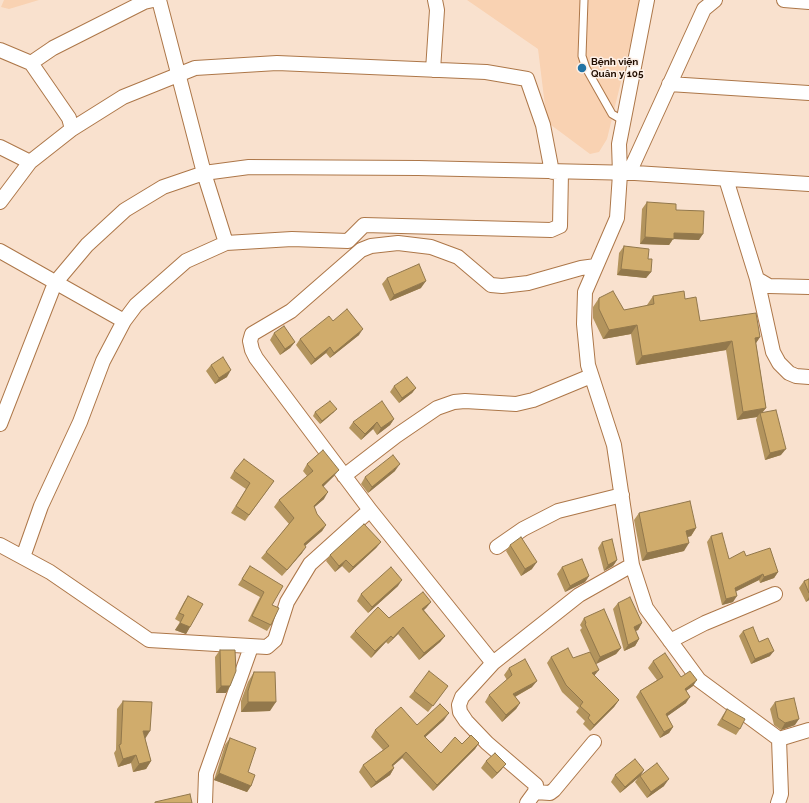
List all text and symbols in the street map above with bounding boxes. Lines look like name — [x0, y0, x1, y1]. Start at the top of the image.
place label: Bệnh viện Quân y 105 — [591, 56, 643, 80]
marker: Bệnh viện Quân y 105 — [576, 62, 588, 74]

